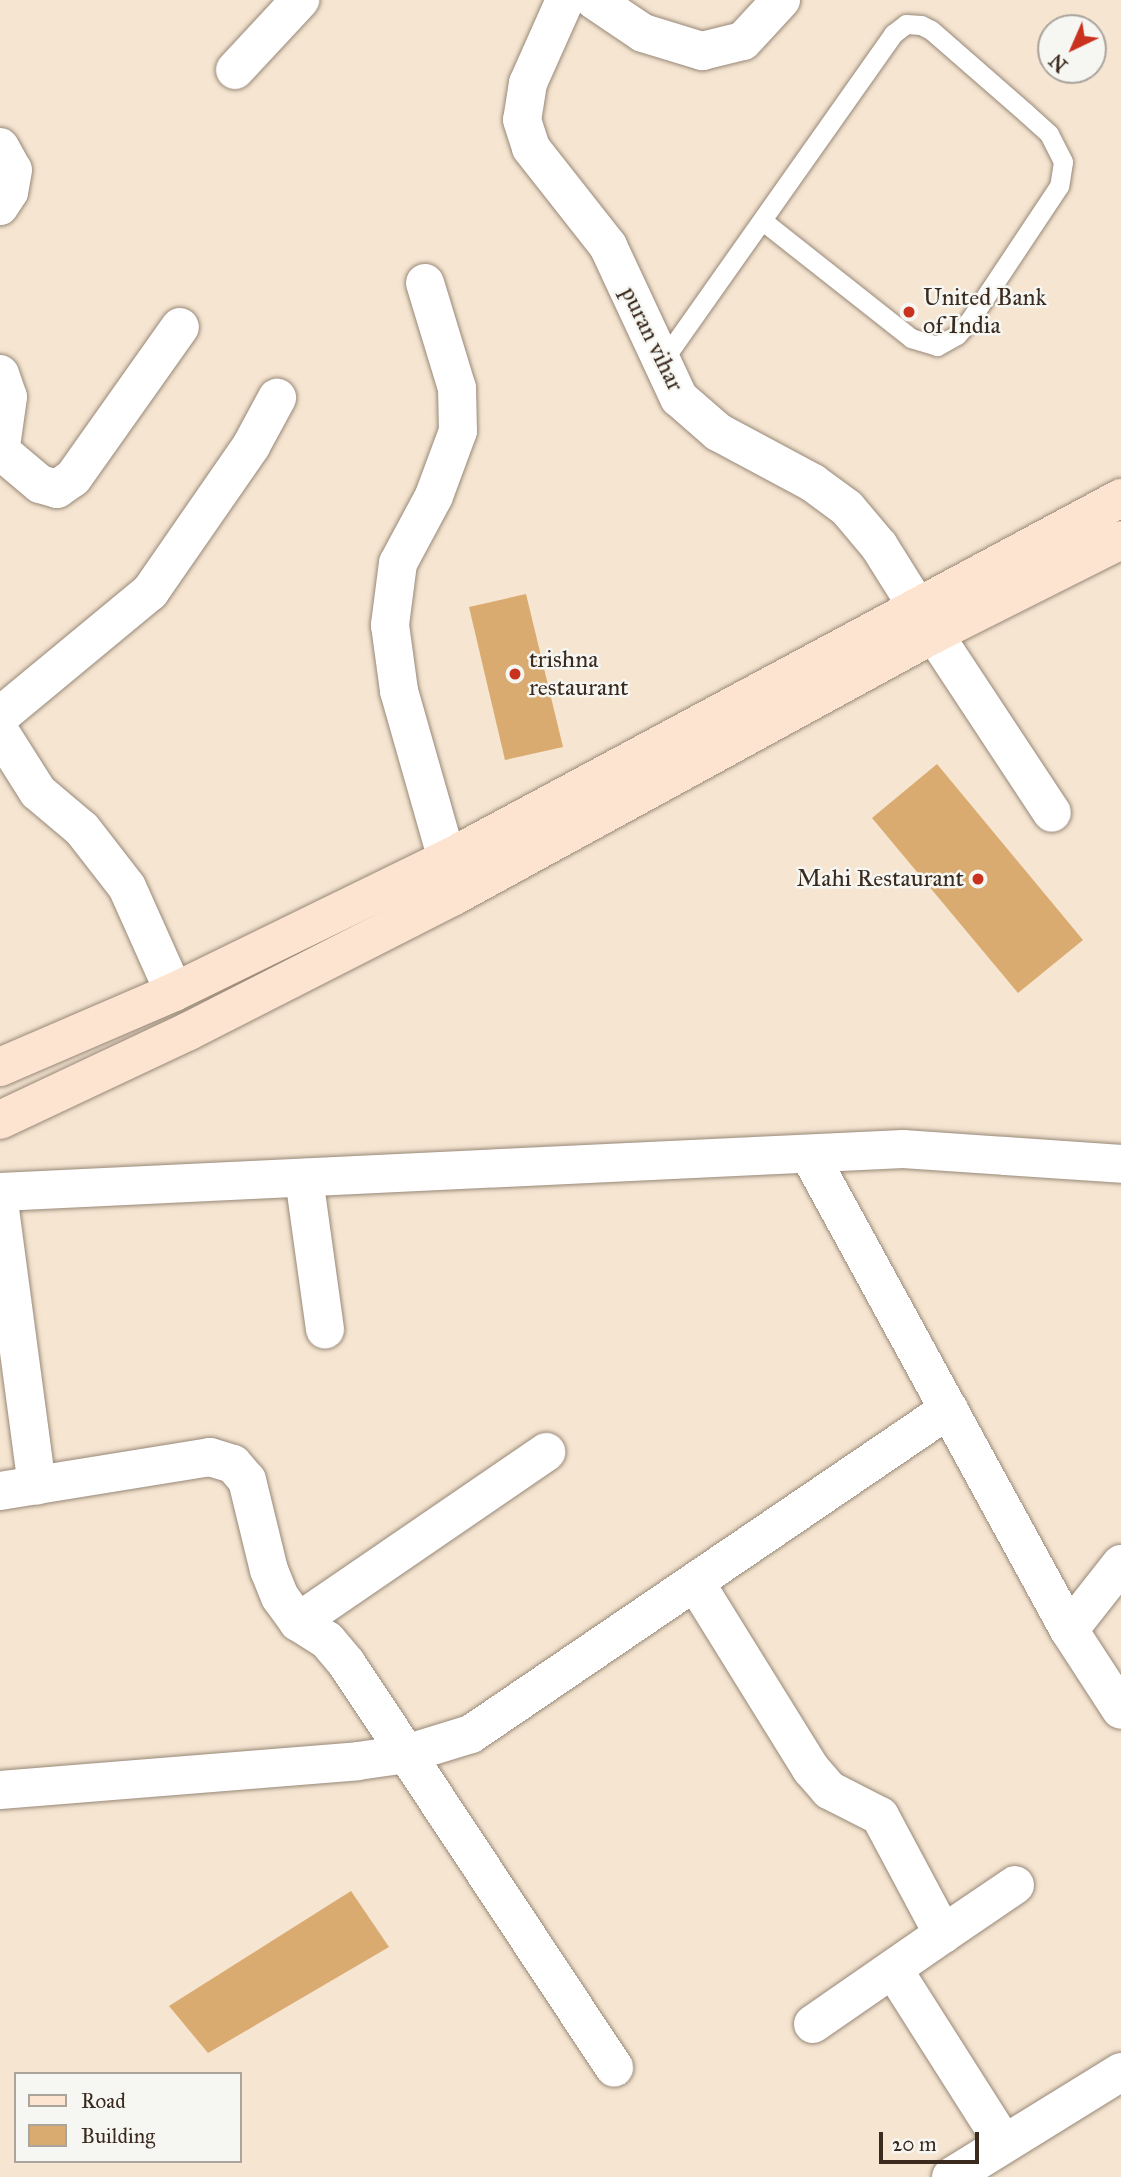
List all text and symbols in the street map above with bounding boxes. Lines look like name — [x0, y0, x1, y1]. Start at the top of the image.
north arrow — [1037, 14, 1107, 84]
text: N — [1045, 49, 1072, 77]
street label: puran vihar — [614, 282, 690, 396]
place label: United Bank of India — [923, 284, 1047, 340]
marker: United Bank of India — [901, 304, 917, 320]
place label: trishna restaurant — [529, 646, 629, 702]
marker: trishna restaurant — [507, 666, 523, 682]
place label: Mahi Restaurant — [797, 865, 964, 893]
marker: Mahi Restaurant — [970, 871, 986, 887]
legend — [14, 2072, 242, 2163]
text: Road — [81, 2088, 126, 2114]
scale bar — [883, 2118, 983, 2162]
text: Building — [81, 2123, 155, 2149]
text: 20 m — [892, 2131, 937, 2157]

